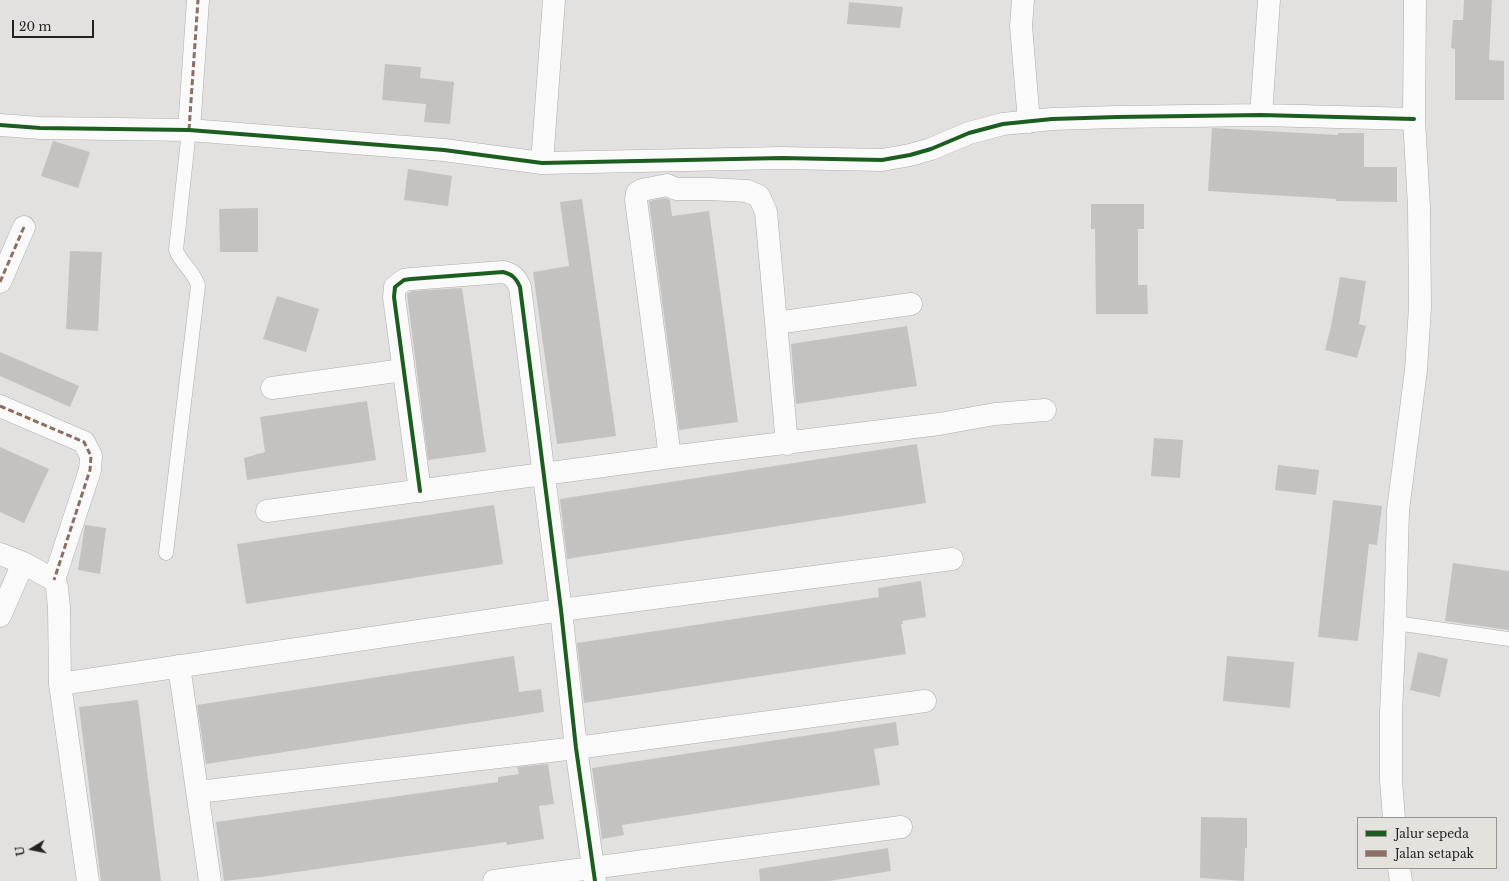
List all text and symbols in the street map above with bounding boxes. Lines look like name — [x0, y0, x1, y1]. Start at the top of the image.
scale bar — [14, 12, 96, 38]
text: 20 m — [19, 19, 51, 34]
legend — [1357, 817, 1497, 869]
text: Jalur sepeda — [1395, 826, 1469, 841]
north arrow — [12, 829, 52, 869]
text: U — [12, 845, 28, 857]
text: Jalan setapak — [1395, 846, 1474, 861]

